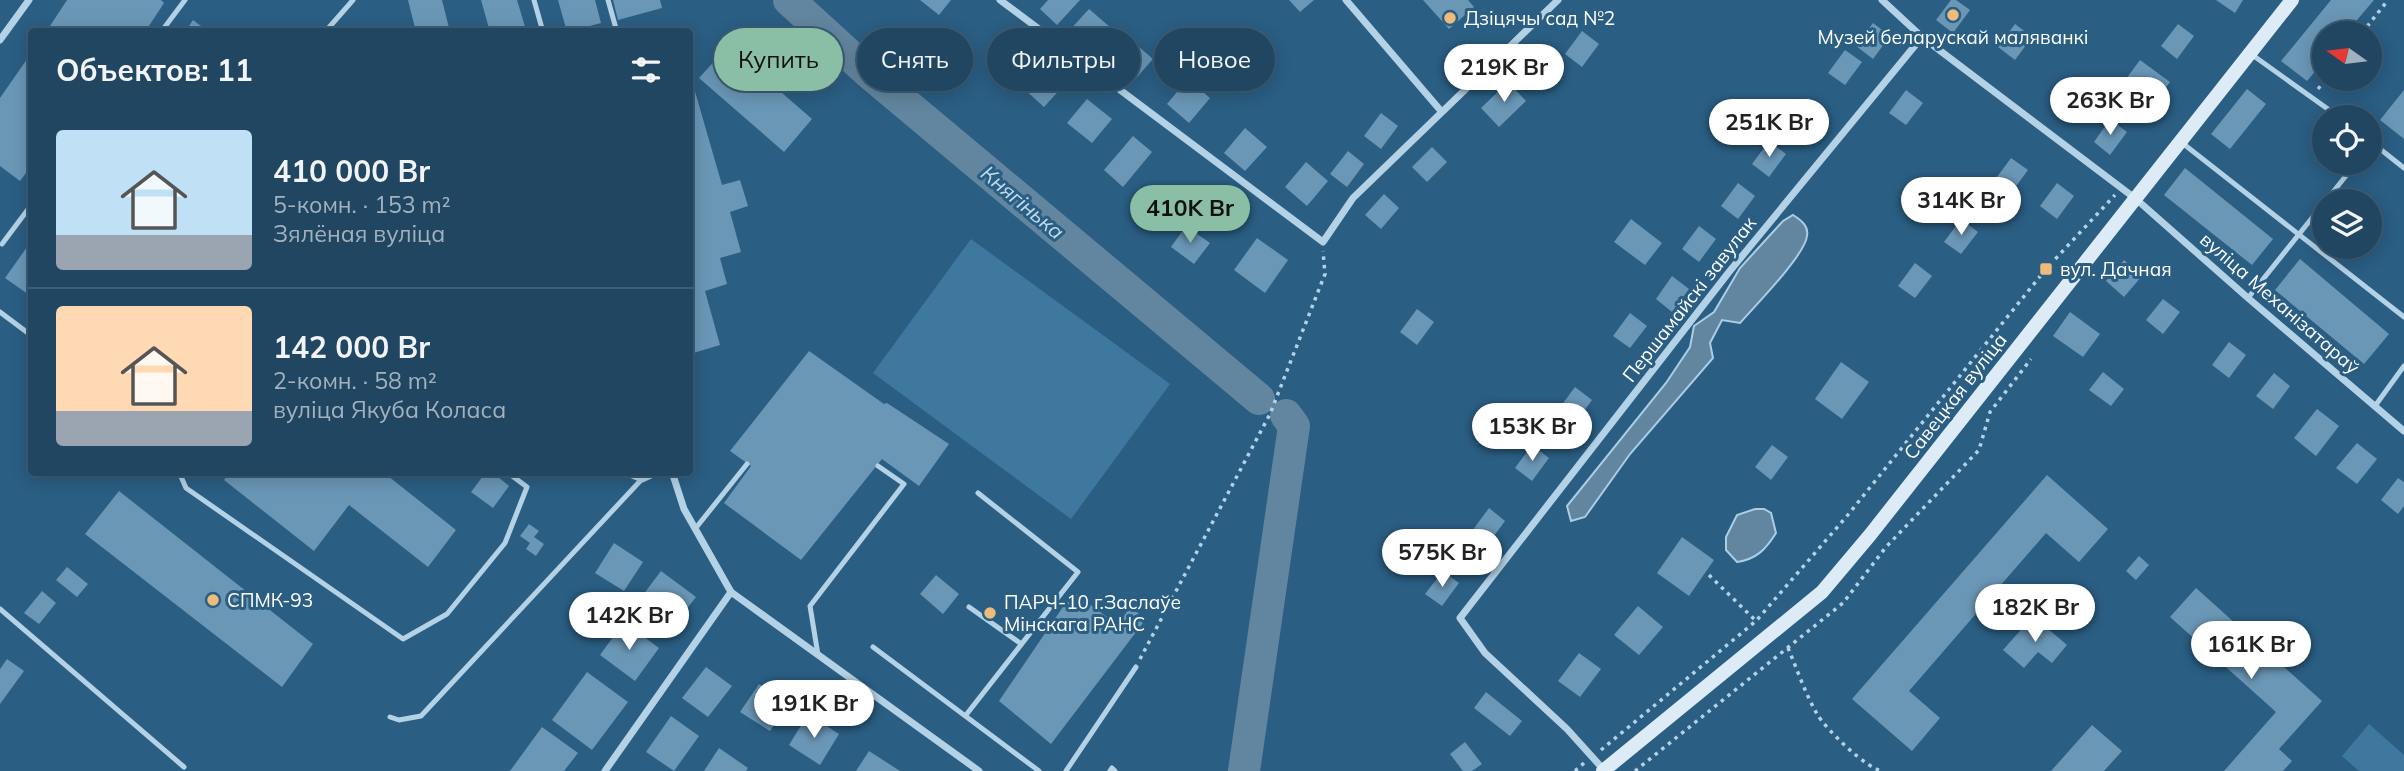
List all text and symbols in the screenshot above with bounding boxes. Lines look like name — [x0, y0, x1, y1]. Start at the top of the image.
place label: Дзіцячы сад №2 — [1464, 6, 1615, 30]
marker: Музей беларускай маляванкі — [1945, 7, 1961, 23]
marker: Дзіцячы сад №2 — [1442, 10, 1458, 26]
north arrow — [2312, 21, 2382, 91]
map controls — [2312, 21, 2382, 259]
place label: Музей беларускай маляванкі — [1817, 25, 2089, 49]
chip: Купить — [714, 28, 843, 91]
chip: Снять — [857, 28, 973, 91]
chip: Фильтры — [987, 28, 1140, 91]
chip: Новое — [1154, 28, 1275, 91]
pin: 219K Br — [1439, 44, 1569, 104]
text: Объектов: 11 — [56, 51, 253, 89]
icon: filters — [627, 51, 665, 89]
text: 219K Br — [1460, 52, 1548, 81]
pin: 263K Br — [2045, 78, 2175, 137]
text: 263K Br — [2066, 85, 2154, 114]
pin: 251K Br — [1704, 100, 1834, 159]
button: locate — [2312, 105, 2382, 175]
text: 251K Br — [1725, 107, 1813, 136]
text: 410 000 Br — [273, 152, 430, 190]
icon: home — [112, 158, 196, 242]
water label: Княгінька — [976, 160, 1070, 244]
pin: 314K Br — [1896, 177, 2026, 237]
text: 314K Br — [1917, 185, 2005, 214]
pin: 410K Br — [1125, 186, 1255, 245]
button: layers — [2312, 189, 2382, 259]
text: 5-комн. · 153 m² — [273, 190, 451, 219]
text: 410K Br — [1146, 193, 1234, 222]
street label: Першамайскі завулак — [1617, 211, 1762, 387]
text: Зялёная вуліца — [273, 219, 445, 248]
street label: вуліца Механізатараў — [2195, 227, 2365, 379]
place label: вул. Дачная — [2060, 257, 2172, 281]
marker: вул. Дачная — [2038, 261, 2054, 277]
text: 142 000 Br — [273, 328, 430, 366]
street label: Савецкая вуліца — [1898, 328, 2012, 464]
icon: home — [112, 334, 196, 418]
text: 2-комн. · 58 m² — [273, 366, 437, 395]
text: вуліца Якуба Коласа — [273, 395, 506, 424]
pin: 153K Br — [1467, 404, 1597, 463]
text: 153K Br — [1488, 411, 1576, 440]
pin: 575K Br — [1377, 530, 1507, 589]
text: 575K Br — [1398, 537, 1486, 566]
pin: 182K Br — [1970, 584, 2100, 644]
place label: СПМК-93 — [227, 588, 313, 612]
place label: ПАРЧ-10 г.Заслаўе Мінскага РАНС — [1004, 590, 1181, 636]
marker: СПМК-93 — [205, 592, 221, 608]
pin: 142K Br — [564, 592, 694, 652]
text: 182K Br — [1991, 592, 2079, 621]
text: 142K Br — [585, 600, 673, 629]
marker: ПАРЧ-10 г.Заслаўе Мінскага РАНС — [982, 605, 998, 621]
pin: 161K Br — [2186, 622, 2316, 681]
text: 161K Br — [2207, 629, 2295, 658]
pin: 191K Br — [749, 680, 879, 740]
text: 191K Br — [770, 688, 858, 717]

